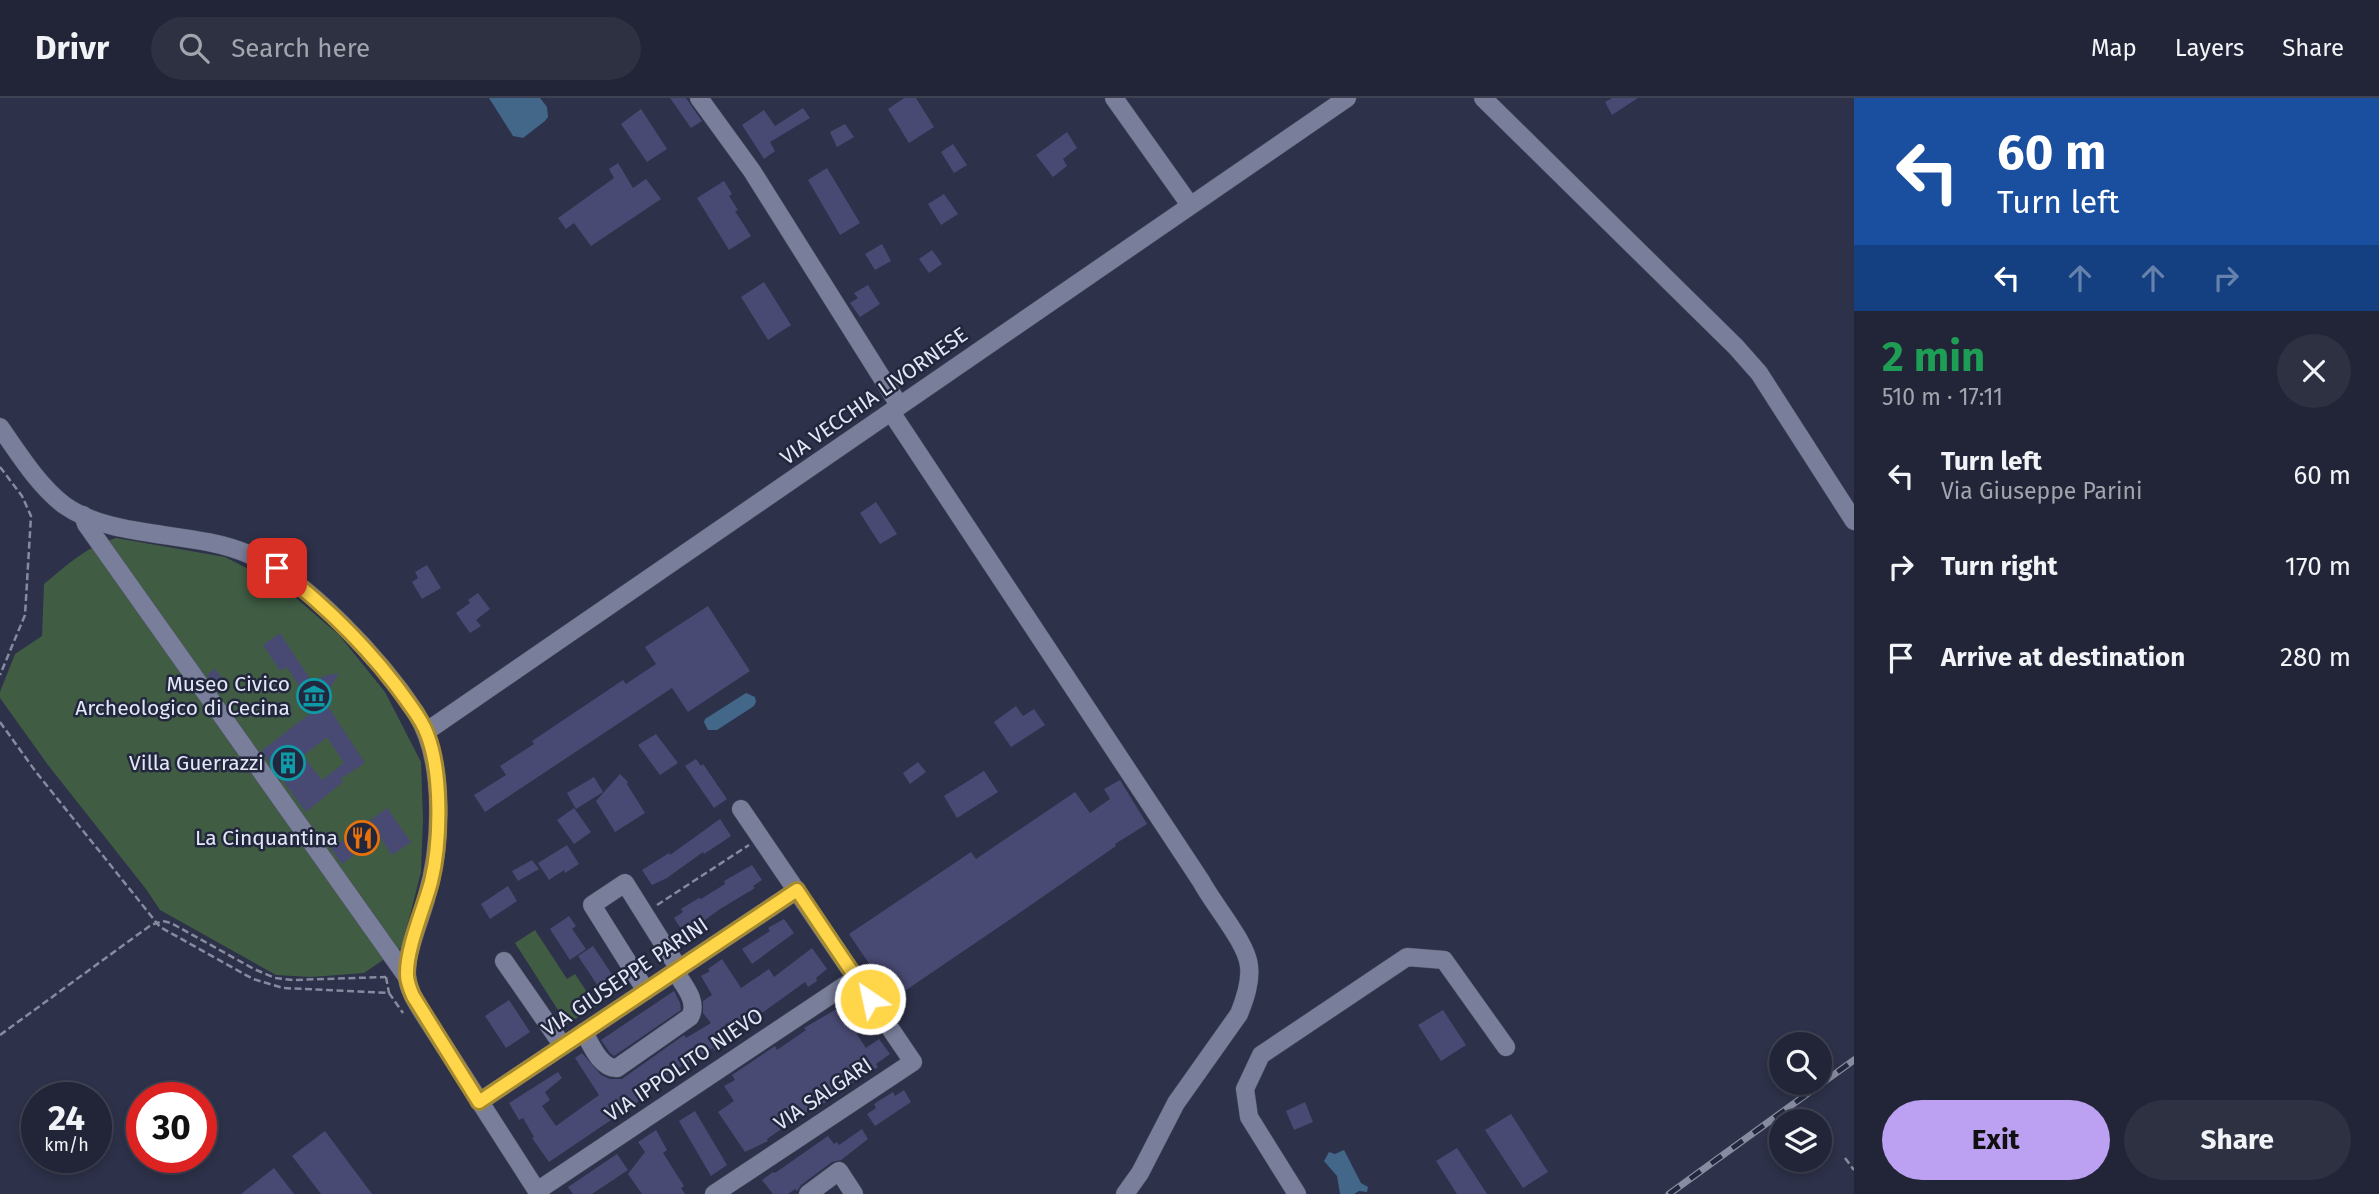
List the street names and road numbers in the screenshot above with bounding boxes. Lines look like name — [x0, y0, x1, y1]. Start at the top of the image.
street label: VIA VECCHIA LIVORNESE — [775, 321, 973, 471]
street label: VIA GIUSEPPE PARINI — [537, 912, 713, 1042]
street label: VIA IPPOLITO NIEVO — [600, 1002, 768, 1128]
street label: VIA SALGARI — [769, 1052, 877, 1136]

